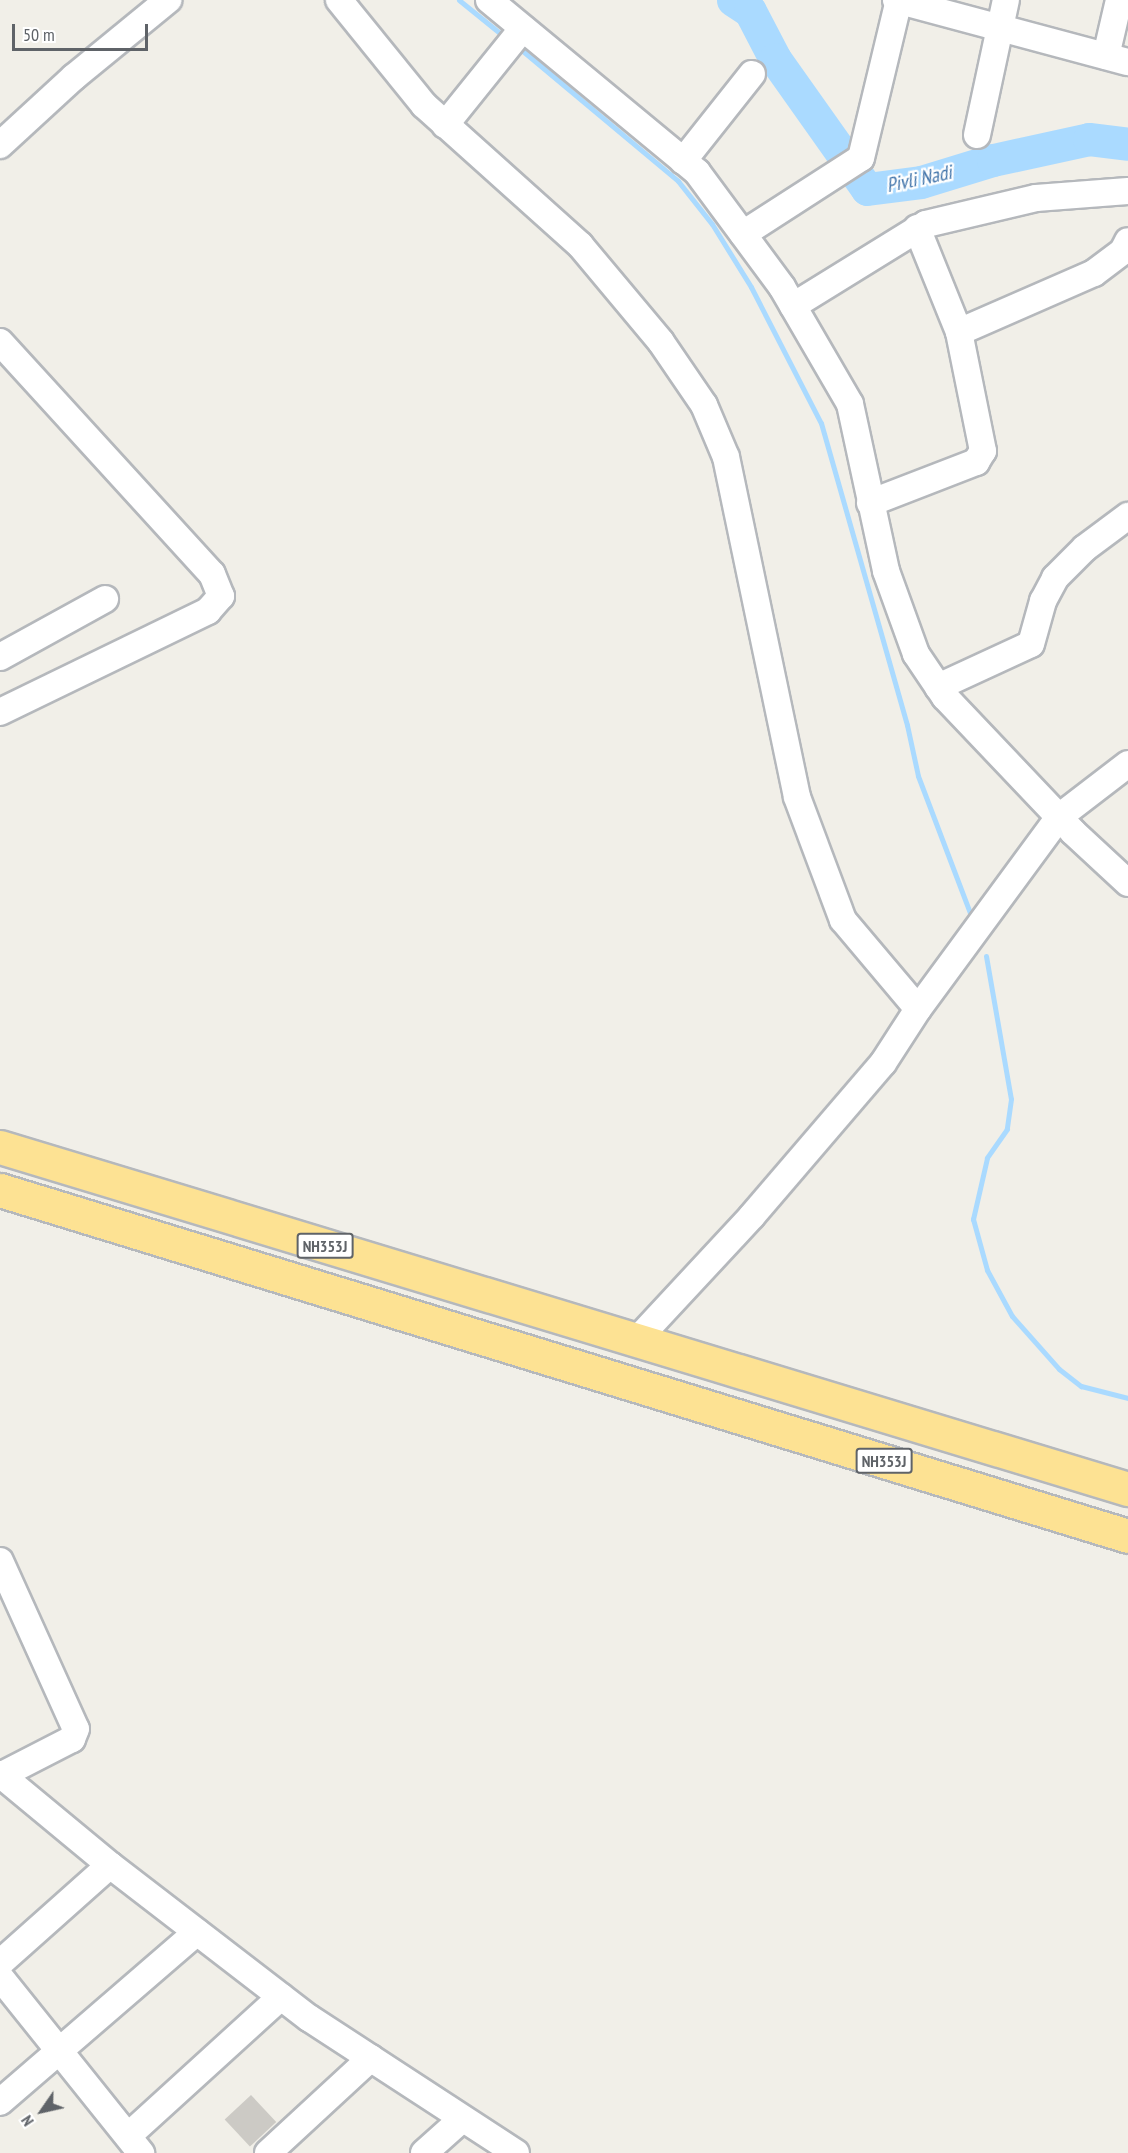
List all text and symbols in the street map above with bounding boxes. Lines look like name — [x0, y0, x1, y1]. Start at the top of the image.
scale bar — [15, 12, 152, 50]
text: 50 m — [23, 23, 55, 46]
water label: Pivli Nadi — [884, 160, 954, 198]
road number: NH353J — [296, 1233, 354, 1259]
road number: NH353J — [856, 1448, 912, 1474]
north arrow — [12, 2081, 72, 2141]
text: N — [16, 2112, 38, 2130]

